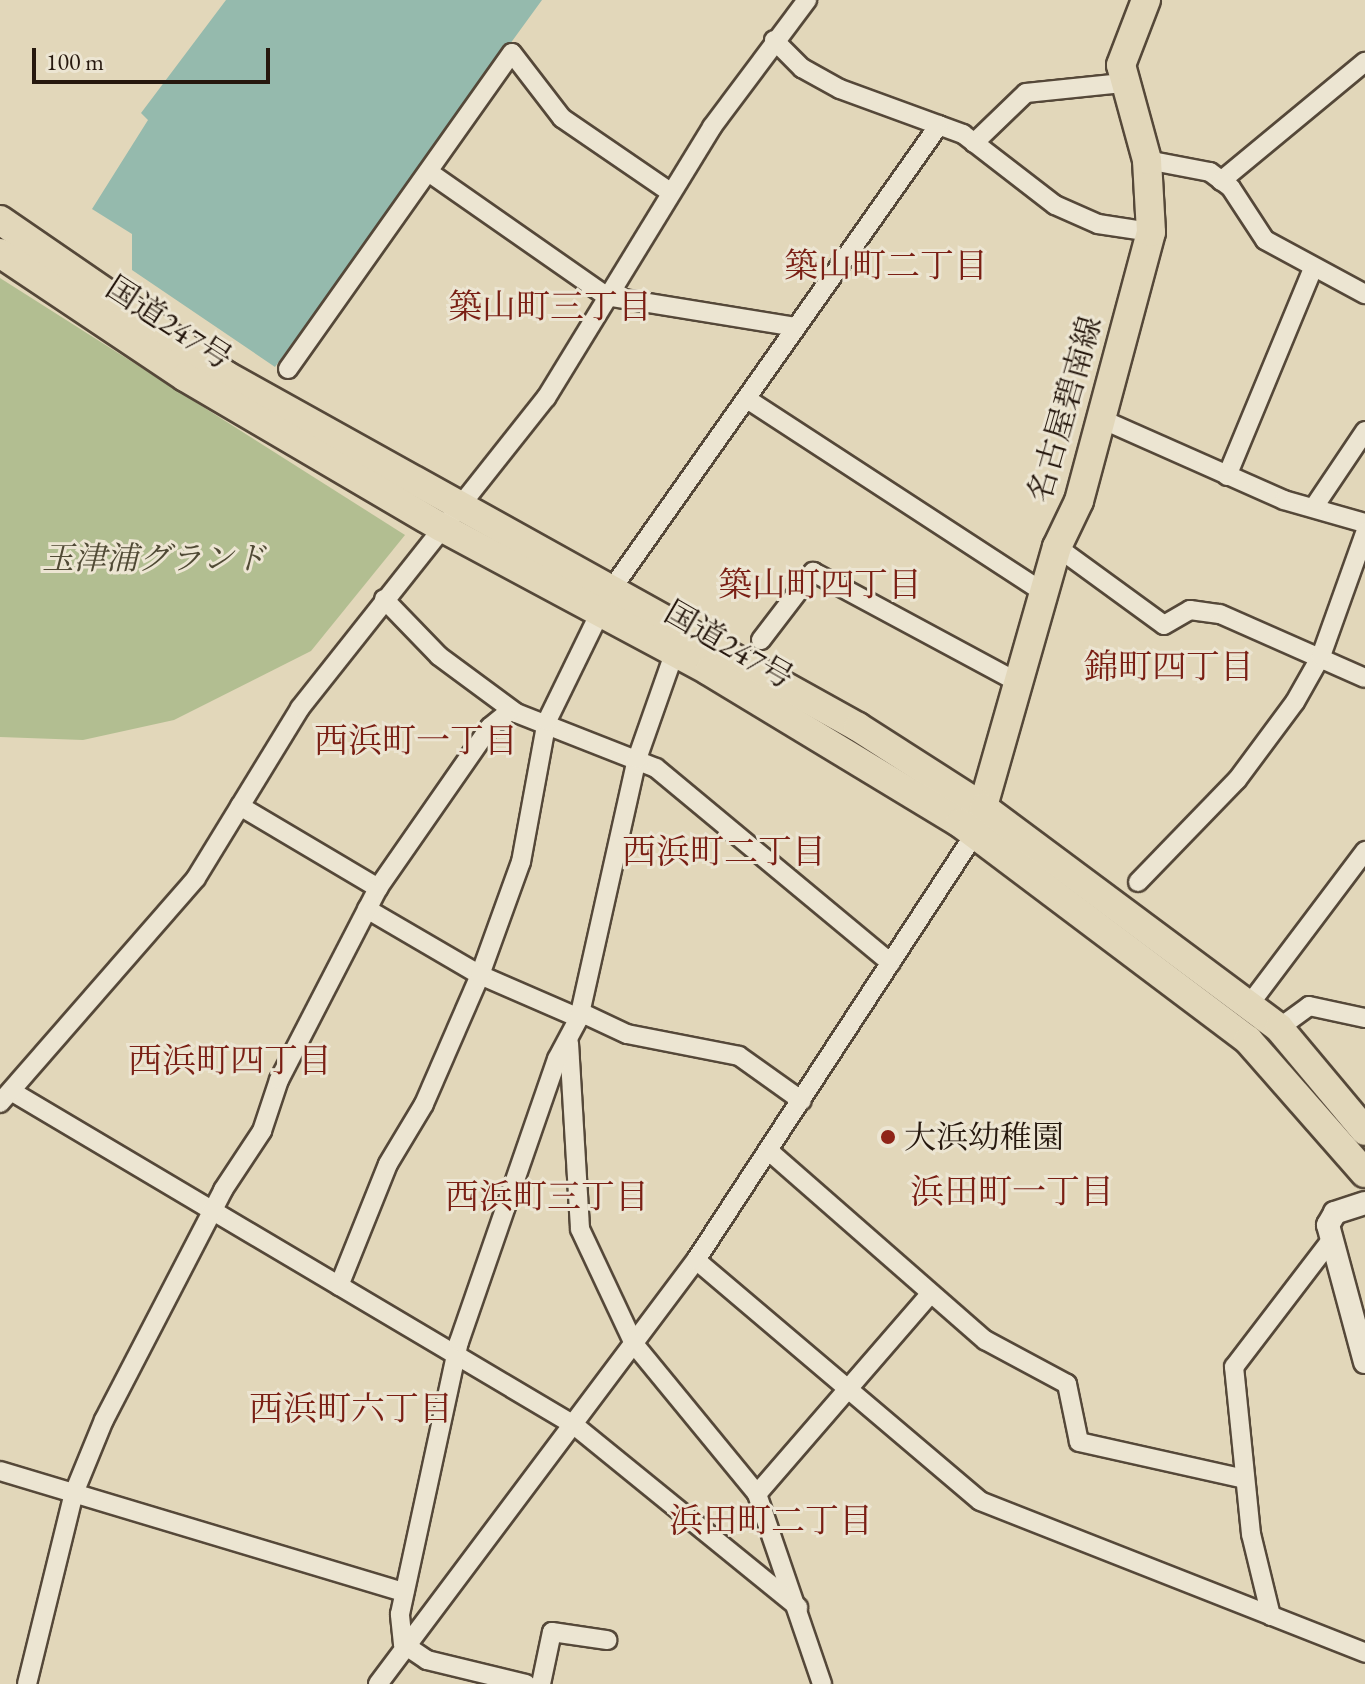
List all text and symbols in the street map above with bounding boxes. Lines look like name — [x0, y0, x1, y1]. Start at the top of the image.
scale bar — [36, 32, 274, 82]
text: 100 m — [46, 46, 104, 77]
district label: 築山町二丁目 — [784, 246, 988, 286]
street label: 国道247号 — [99, 268, 239, 378]
district label: 築山町三丁目 — [448, 287, 652, 327]
street label: 名古屋碧南線 — [1020, 311, 1110, 507]
park label: 玉津浦グランド — [42, 539, 266, 577]
district label: 築山町四丁目 — [718, 565, 922, 605]
street label: 国道247号 — [658, 593, 800, 697]
district label: 錦町四丁目 — [1084, 647, 1254, 687]
district label: 西浜町一丁目 — [314, 721, 518, 761]
district label: 西浜町二丁目 — [622, 832, 826, 872]
district label: 西浜町四丁目 — [128, 1041, 332, 1081]
place label: 大浜幼稚園 — [904, 1118, 1064, 1156]
marker: 大浜幼稚園 — [879, 1128, 897, 1146]
district label: 浜田町一丁目 — [910, 1172, 1114, 1212]
district label: 西浜町三丁目 — [445, 1177, 649, 1217]
district label: 西浜町六丁目 — [249, 1389, 453, 1429]
district label: 浜田町二丁目 — [669, 1501, 873, 1541]

